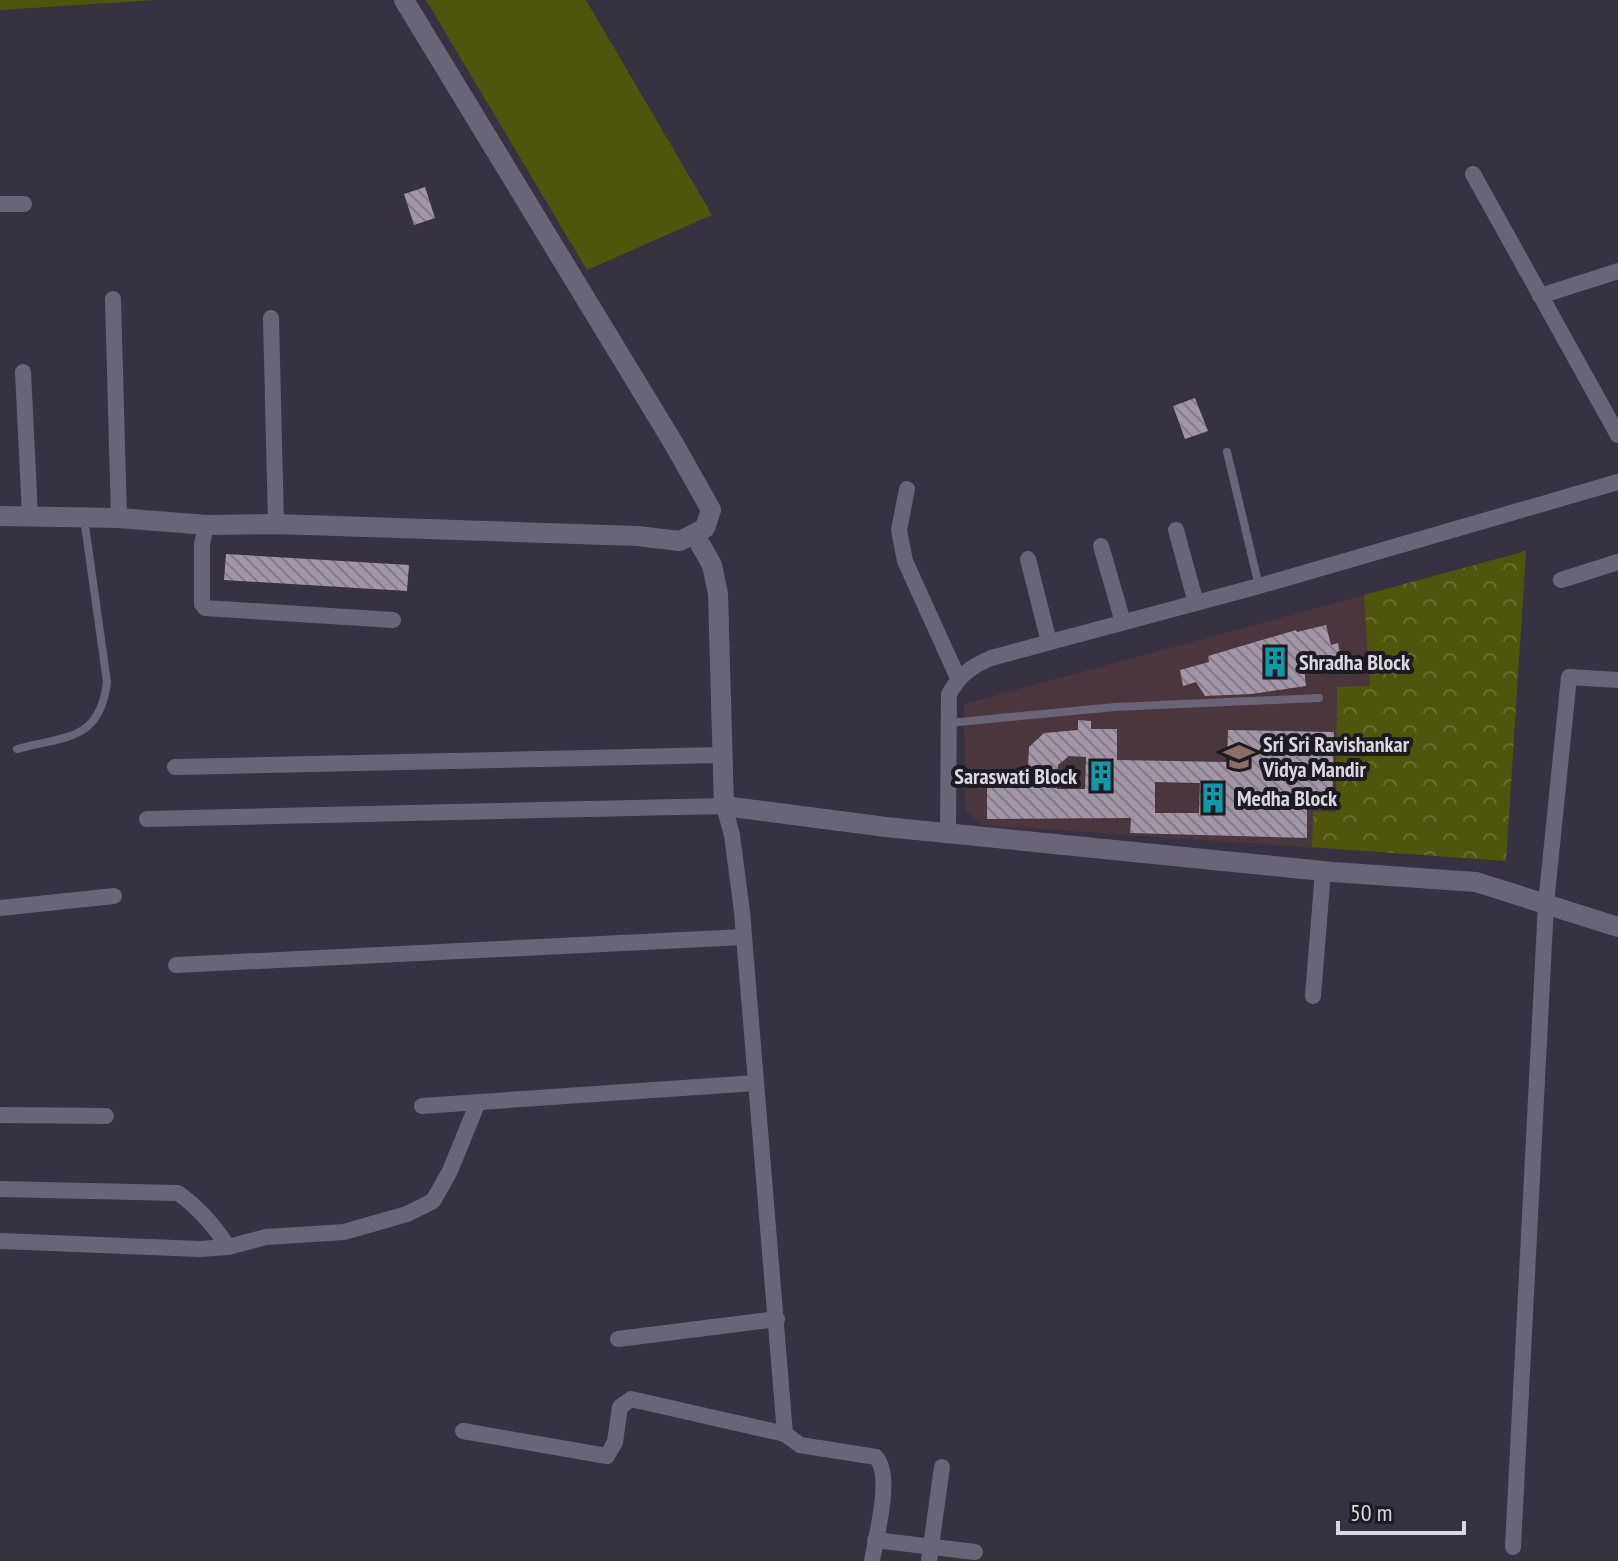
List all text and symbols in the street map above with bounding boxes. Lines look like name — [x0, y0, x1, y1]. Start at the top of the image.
building icon: Shradha Block — [1258, 645, 1292, 679]
place label: Shradha Block — [1299, 648, 1411, 676]
place label: Sri Sri Ravishankar Vidya Mandir — [1262, 730, 1410, 783]
school or university icon: Sri Sri Ravishankar Vidya Mandir — [1222, 740, 1256, 774]
building icon: Saraswati Block — [1084, 759, 1118, 793]
place label: Saraswati Block — [954, 762, 1078, 790]
building icon: Medha Block — [1196, 781, 1230, 815]
place label: Medha Block — [1237, 784, 1338, 812]
scale bar — [1338, 1485, 1464, 1535]
text: 50 m — [1350, 1497, 1392, 1528]

